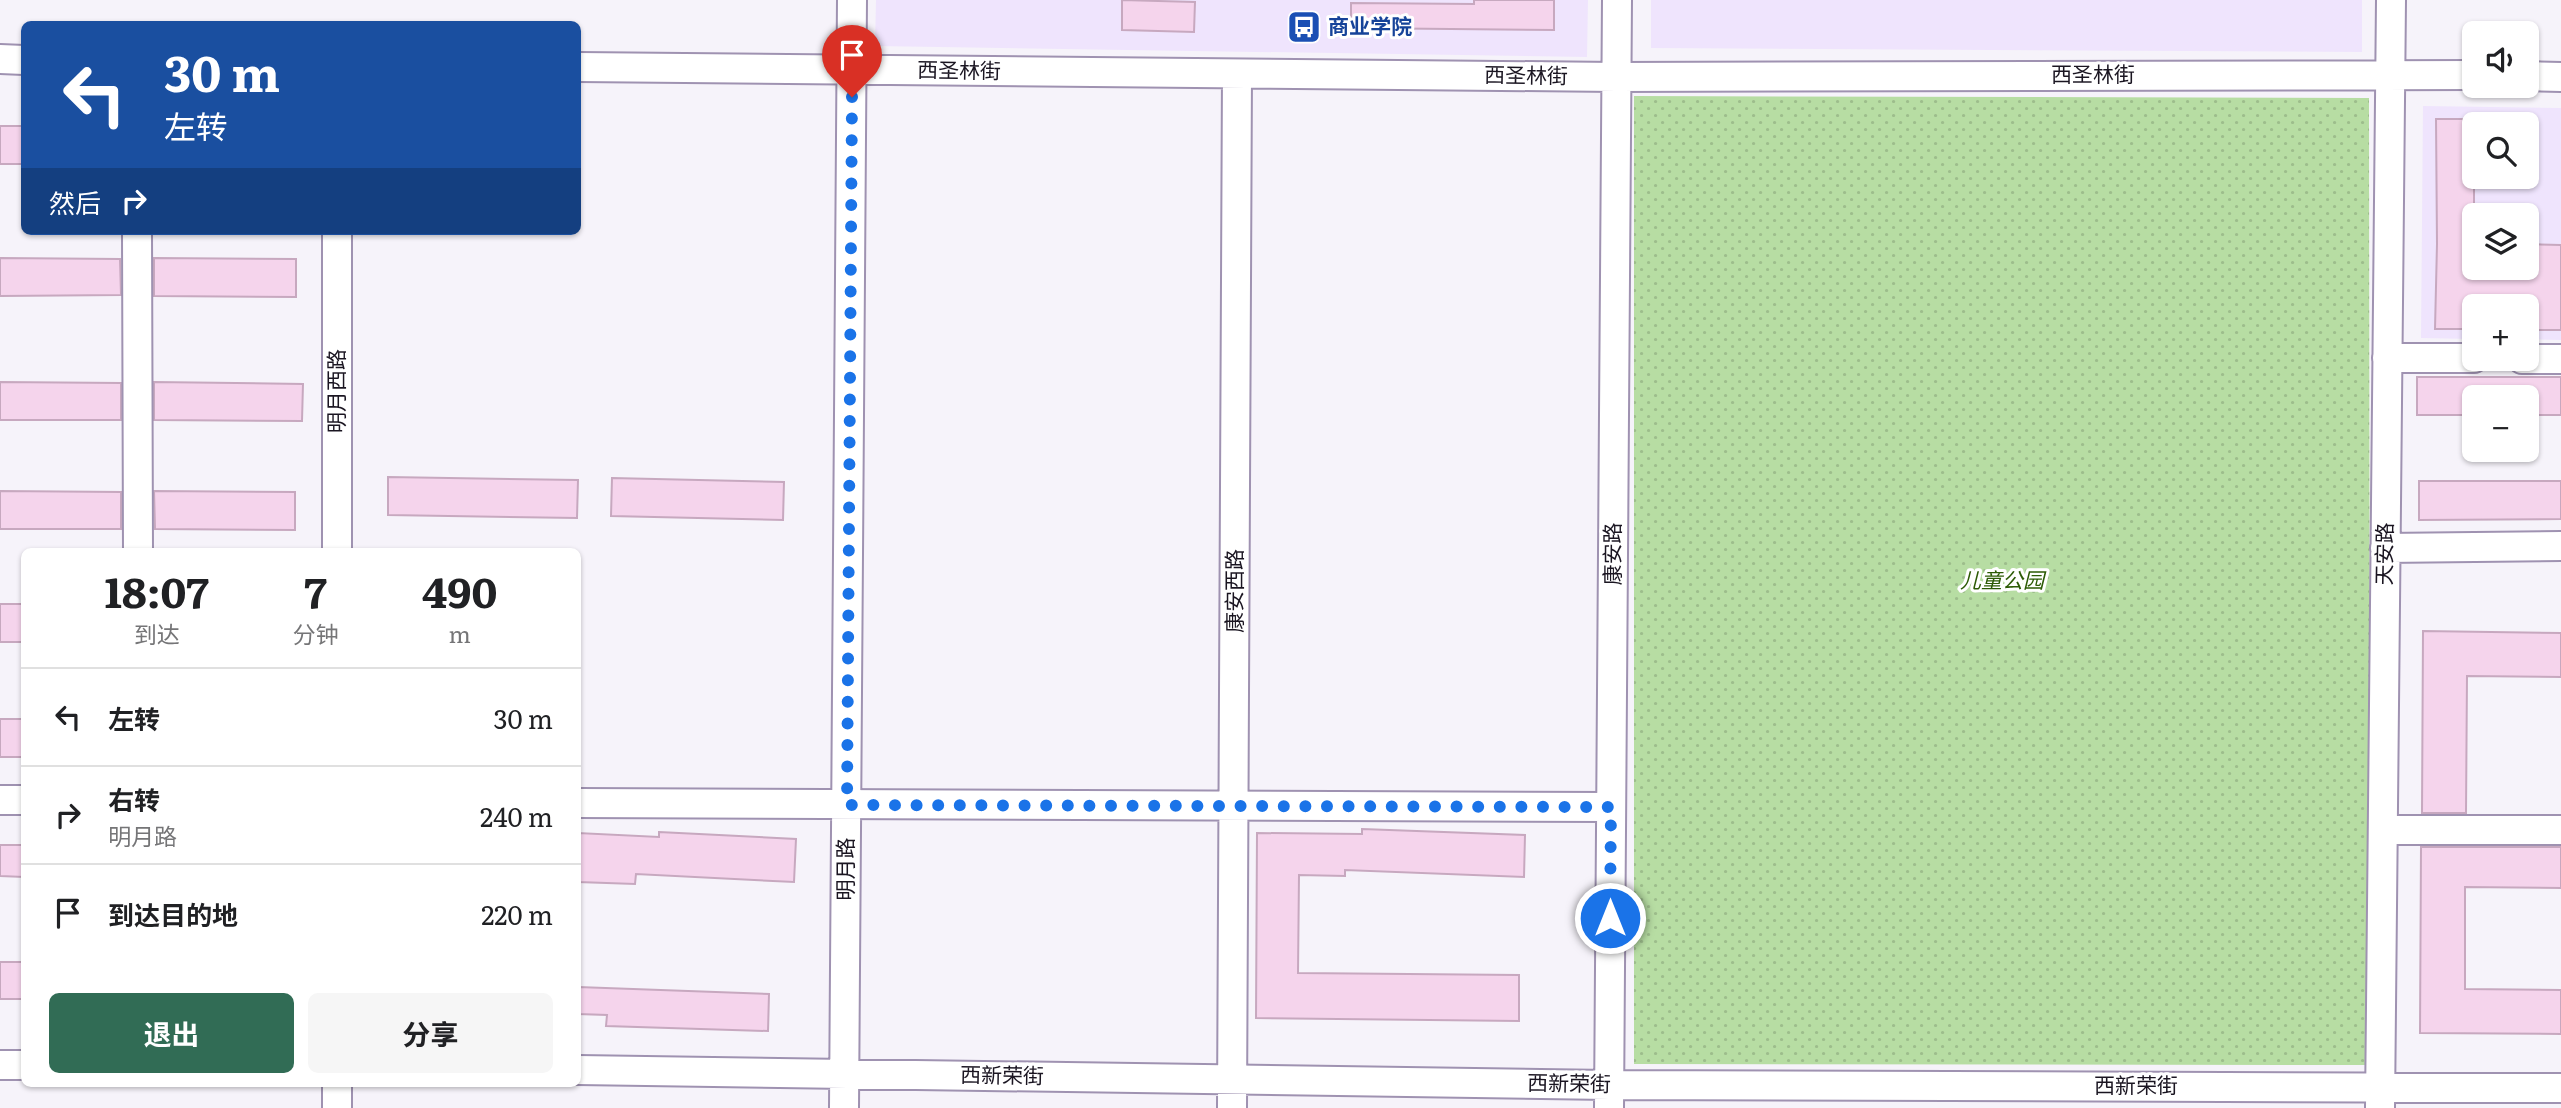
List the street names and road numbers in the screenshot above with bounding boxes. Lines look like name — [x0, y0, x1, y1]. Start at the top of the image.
street label: 西圣林街 — [917, 52, 1001, 85]
street label: 西圣林街 — [1484, 57, 1568, 90]
street label: 西圣林街 — [2051, 57, 2135, 88]
street label: 明月西路 — [319, 349, 350, 433]
street label: 天安路 — [2366, 522, 2399, 586]
street label: 康安路 — [1595, 523, 1626, 586]
street label: 康安西路 — [1217, 549, 1248, 633]
street label: 明月路 — [828, 838, 859, 901]
street label: 西新荣街 — [960, 1057, 1044, 1090]
street label: 西新荣街 — [1527, 1065, 1611, 1098]
street label: 西新荣街 — [2094, 1068, 2178, 1099]

